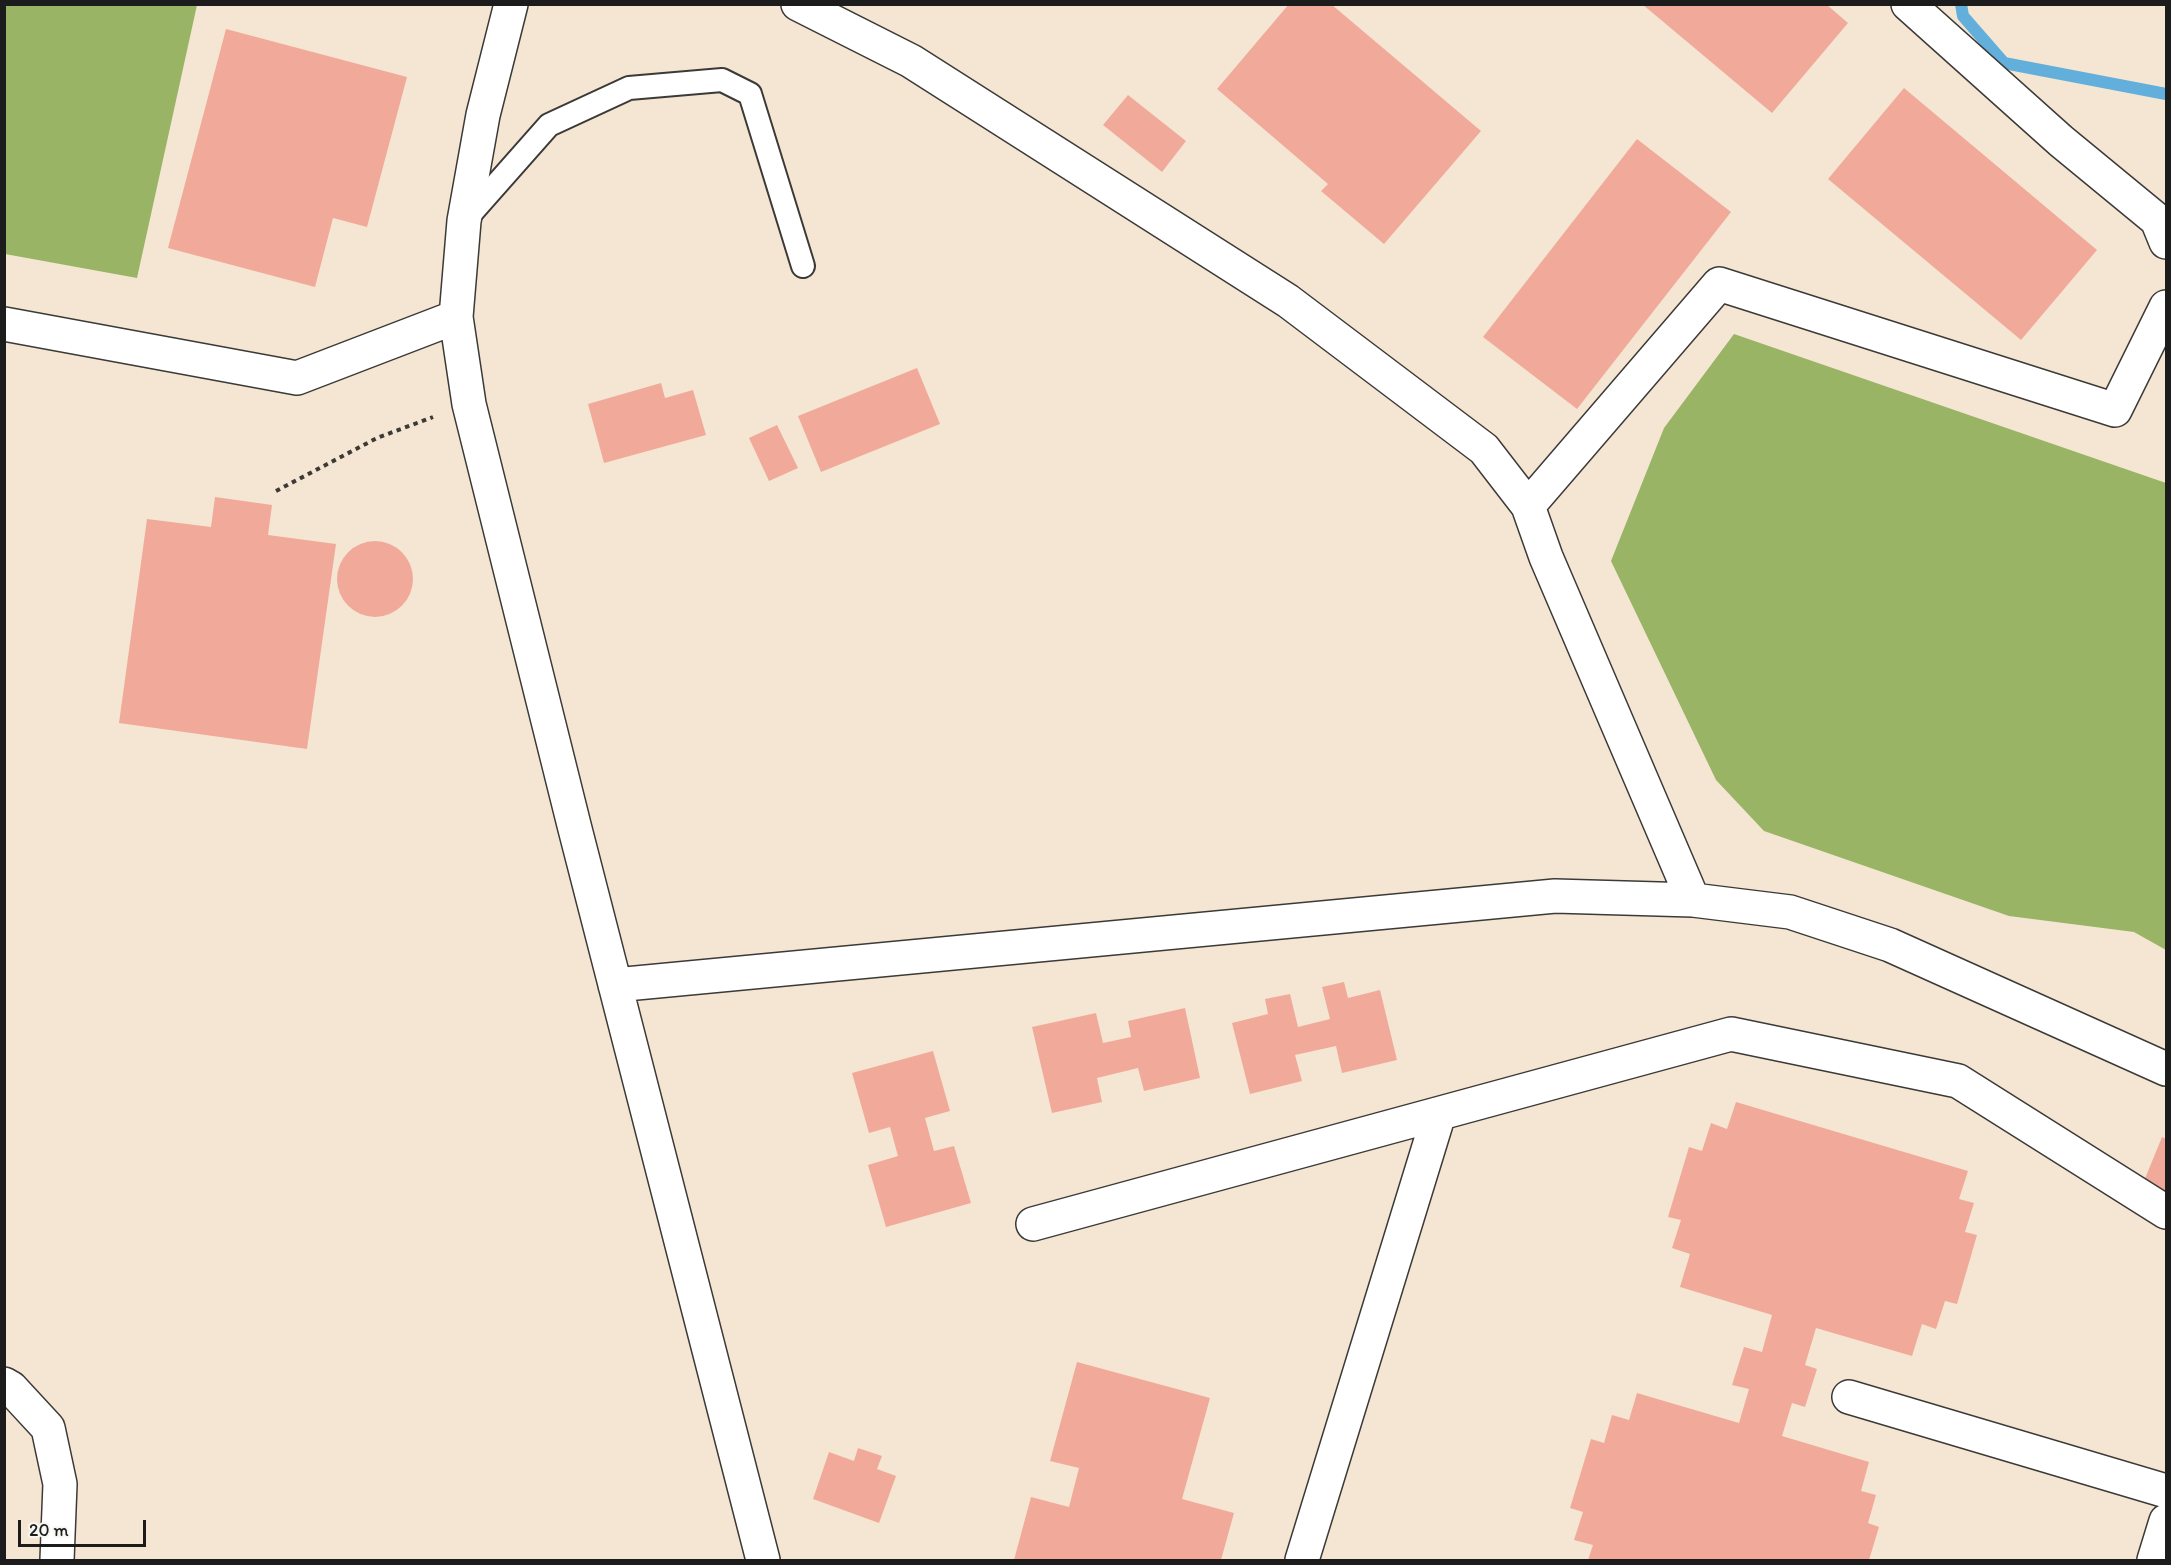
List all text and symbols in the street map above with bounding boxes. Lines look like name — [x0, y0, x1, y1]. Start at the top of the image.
scale bar — [21, 1508, 148, 1546]
text: 20 m — [29, 1519, 69, 1541]

